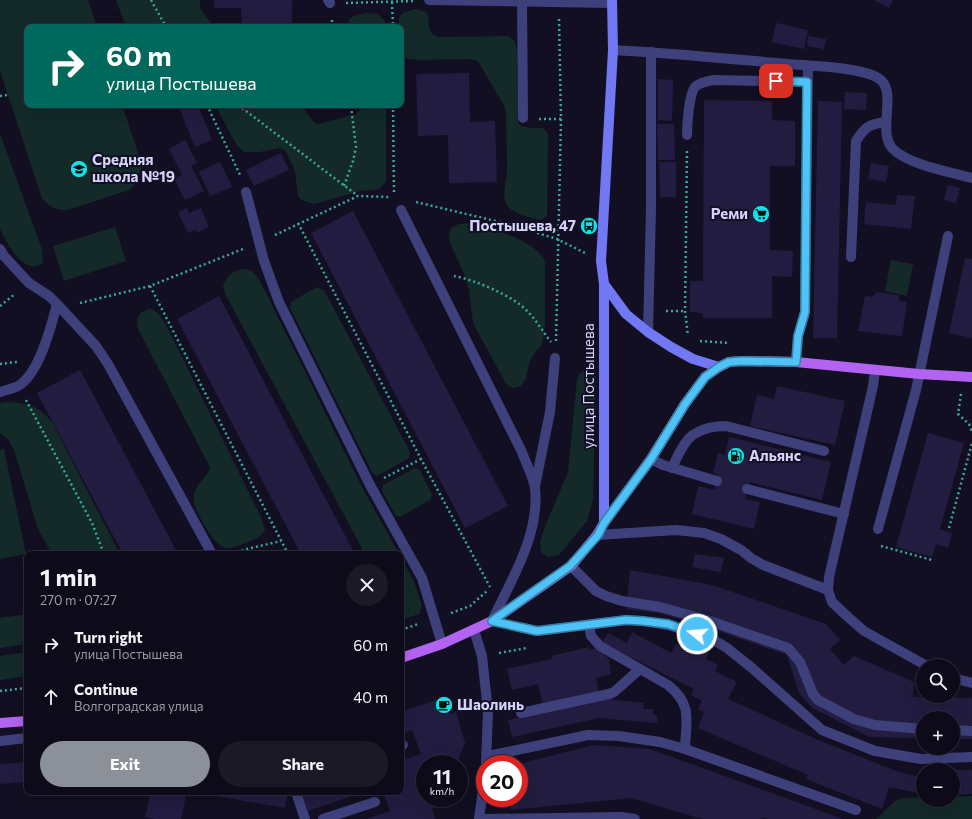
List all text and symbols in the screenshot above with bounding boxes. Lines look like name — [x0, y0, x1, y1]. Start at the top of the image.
text: 60 m — [106, 38, 172, 72]
icon: right — [40, 40, 92, 92]
pin — [759, 64, 793, 98]
icon: arrive — [765, 70, 787, 92]
text: улица Постышева — [106, 72, 257, 94]
place label: Средняя школа №19 — [92, 150, 175, 185]
school or university icon: Средняя школа №19 — [69, 159, 89, 179]
place label: Реми — [711, 204, 748, 222]
supermarket icon: Реми — [751, 204, 771, 224]
place label: Постышева, 47 — [469, 216, 576, 234]
bus stop icon: Постышева, 47 — [579, 216, 599, 236]
street label: улица Постышева — [579, 323, 597, 449]
fuel station icon: Альянс — [726, 446, 746, 466]
place label: Альянс — [749, 446, 801, 464]
text: 1 min — [40, 562, 97, 591]
button: close — [346, 564, 388, 606]
text: 270 m · 07:27 — [40, 592, 117, 608]
position arrow — [676, 613, 718, 655]
text: Turn right — [74, 628, 143, 646]
icon: right — [40, 634, 62, 656]
text: 60 m — [353, 636, 388, 654]
text: улица Постышева — [74, 646, 183, 662]
map controls — [916, 659, 960, 807]
button: search — [916, 659, 960, 703]
text: Continue — [74, 680, 138, 698]
icon: ahead — [40, 686, 62, 708]
text: 40 m — [353, 688, 388, 706]
cafe icon: Шаолинь — [434, 695, 454, 715]
place label: Шаолинь — [457, 695, 524, 713]
text: Волгоградская улица — [74, 698, 204, 714]
button: + — [916, 711, 960, 755]
button: Exit — [40, 741, 210, 787]
button: Share — [218, 741, 388, 787]
speed limit sign: 20 — [476, 755, 528, 807]
button: − — [916, 763, 960, 807]
text: 11 — [433, 764, 451, 788]
text: km/h — [430, 785, 454, 797]

